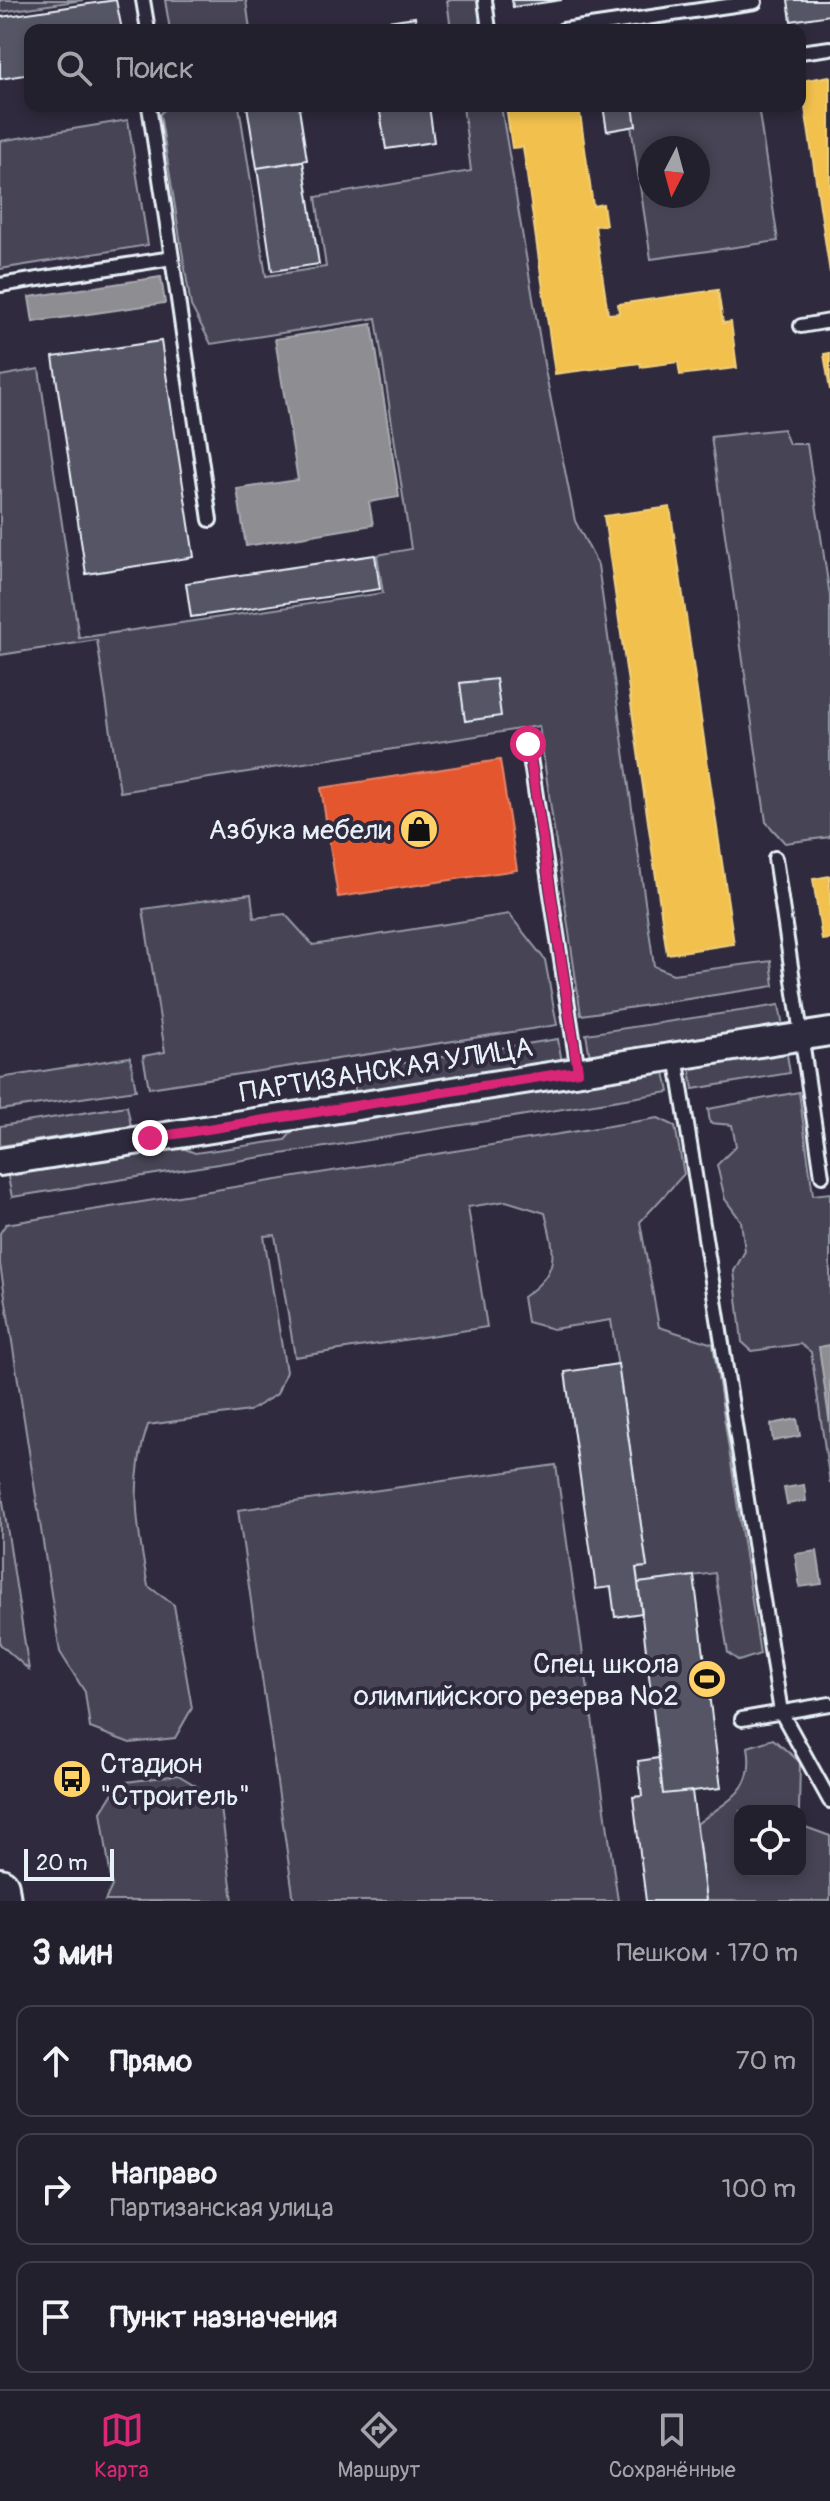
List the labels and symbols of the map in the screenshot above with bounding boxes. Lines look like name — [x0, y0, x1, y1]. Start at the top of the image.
north arrow — [638, 136, 710, 208]
route start — [510, 726, 546, 762]
shop icon: Азбука мебели — [398, 808, 440, 850]
place label: Азбука мебели — [208, 813, 391, 848]
street label: ПАРТИЗАНСКАЯ УЛИЦА — [237, 1030, 535, 1111]
route end — [132, 1120, 168, 1156]
place label: Спец школа олимпийского резерва №2 — [354, 1647, 679, 1714]
sports icon: Спец школа олимпийского резерва №2 — [686, 1658, 728, 1700]
place label: Стадион "Строитель" — [100, 1747, 250, 1814]
bus stop icon: Стадион "Строитель" — [51, 1758, 93, 1800]
scale bar — [24, 1845, 114, 1881]

